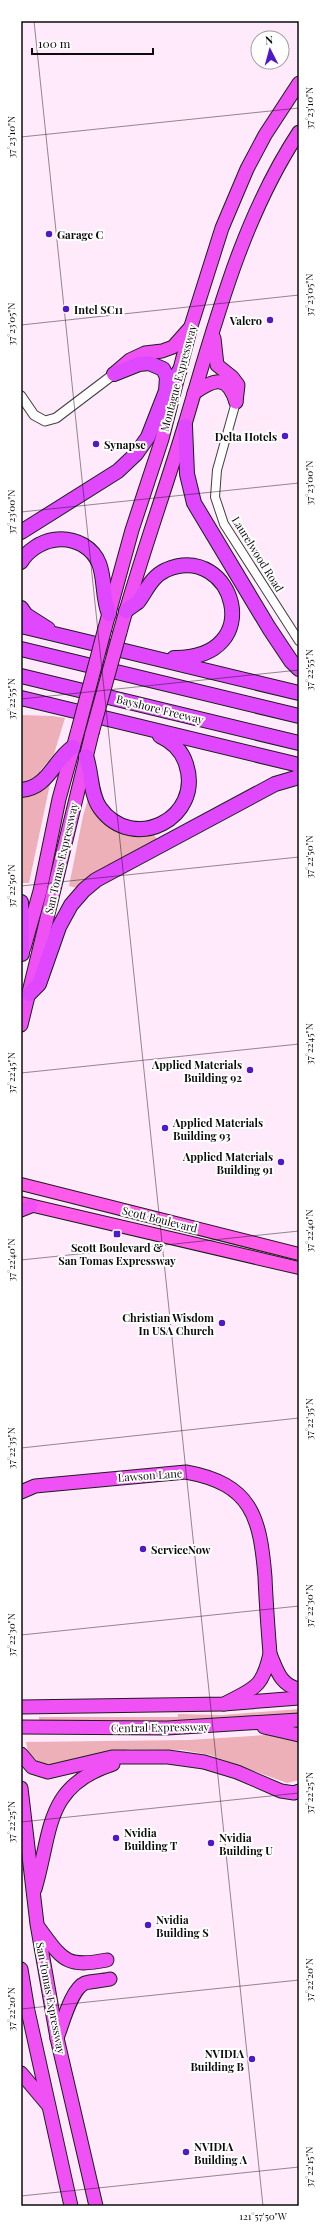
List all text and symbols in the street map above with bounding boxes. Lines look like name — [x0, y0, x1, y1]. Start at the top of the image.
scale bar — [32, 30, 153, 56]
north arrow — [250, 30, 290, 70]
text: N — [264, 32, 274, 47]
text: 100 m — [38, 35, 71, 51]
text: 37°23'10"N — [302, 87, 316, 129]
text: 37°23'10"N — [4, 116, 18, 158]
place label: Garage C — [57, 227, 104, 242]
marker: Garage C — [44, 229, 54, 239]
text: 37°23'05"N — [302, 274, 316, 316]
place label: Intel SC11 — [74, 302, 123, 317]
text: 37°23'05"N — [4, 303, 18, 345]
marker: Intel SC11 — [61, 304, 71, 314]
place label: Valero — [229, 313, 262, 328]
marker: Valero — [265, 315, 275, 325]
street label: Montague Expressway — [157, 322, 200, 433]
place label: Delta Hotels — [215, 429, 277, 444]
marker: Delta Hotels — [280, 431, 290, 441]
place label: Synapse — [104, 437, 146, 452]
marker: Synapse — [91, 439, 101, 449]
text: 37°23'00"N — [302, 461, 316, 505]
text: 37°23'00"N — [4, 490, 18, 534]
street label: Laurelwood Road — [229, 513, 288, 595]
text: 37°22'55"N — [302, 649, 316, 691]
text: 37°22'55"N — [4, 678, 18, 720]
street label: Bayshore Freeway — [115, 691, 206, 727]
street label: San Tomas Expressway — [41, 800, 81, 915]
text: 37°22'50"N — [302, 835, 316, 879]
text: 37°22'50"N — [4, 864, 18, 908]
text: 37°22'45"N — [302, 1023, 316, 1065]
text: 37°22'45"N — [4, 1052, 18, 1094]
place label: Applied Materials Building 92 — [151, 1057, 242, 1085]
marker: Applied Materials Building 92 — [245, 1065, 255, 1075]
place label: Applied Materials Building 93 — [172, 1115, 263, 1143]
marker: Applied Materials Building 93 — [160, 1123, 170, 1133]
place label: Applied Materials Building 91 — [182, 1149, 273, 1177]
marker: Applied Materials Building 91 — [276, 1157, 286, 1167]
street label: Scott Boulevard — [121, 1202, 200, 1236]
text: 37°22'40"N — [302, 1209, 316, 1253]
marker: Scott Boulevard & San Tomas Expressway — [112, 1229, 122, 1239]
text: 37°22'40"N — [4, 1238, 18, 1282]
place label: Scott Boulevard & San Tomas Expressway — [58, 1240, 176, 1268]
place label: Christian Wisdom In USA Church — [122, 1310, 214, 1338]
marker: Christian Wisdom In USA Church — [217, 1318, 227, 1328]
text: 37°22'35"N — [302, 1398, 316, 1440]
text: 37°22'35"N — [4, 1427, 18, 1469]
street label: Lawson Lane — [117, 1465, 183, 1485]
place label: ServiceNow — [151, 1542, 211, 1557]
marker: ServiceNow — [138, 1544, 148, 1554]
text: 37°22'30"N — [302, 1584, 316, 1628]
text: 37°22'30"N — [4, 1613, 18, 1657]
street label: Central Expressway — [111, 1719, 210, 1735]
text: 37°22'25"N — [302, 1772, 316, 1814]
text: 37°22'25"N — [4, 1801, 18, 1843]
place label: Nvidia Building T — [124, 1825, 178, 1853]
place label: Nvidia Building U — [219, 1830, 273, 1858]
marker: Nvidia Building T — [111, 1833, 121, 1843]
marker: Nvidia Building U — [206, 1838, 216, 1848]
place label: Nvidia Building S — [156, 1912, 209, 1940]
marker: Nvidia Building S — [143, 1920, 153, 1930]
street label: San Tomas Expressway — [33, 1941, 69, 2056]
text: 37°22'20"N — [302, 1958, 316, 2002]
text: 37°22'20"N — [4, 1987, 18, 2031]
place label: NVIDIA Building B — [190, 2046, 245, 2074]
marker: NVIDIA Building B — [247, 2054, 257, 2064]
place label: NVIDIA Building A — [194, 2139, 248, 2167]
marker: NVIDIA Building A — [181, 2147, 191, 2157]
text: 37°22'15"N — [302, 2147, 316, 2187]
text: 121°57'50"W — [239, 2209, 288, 2223]

